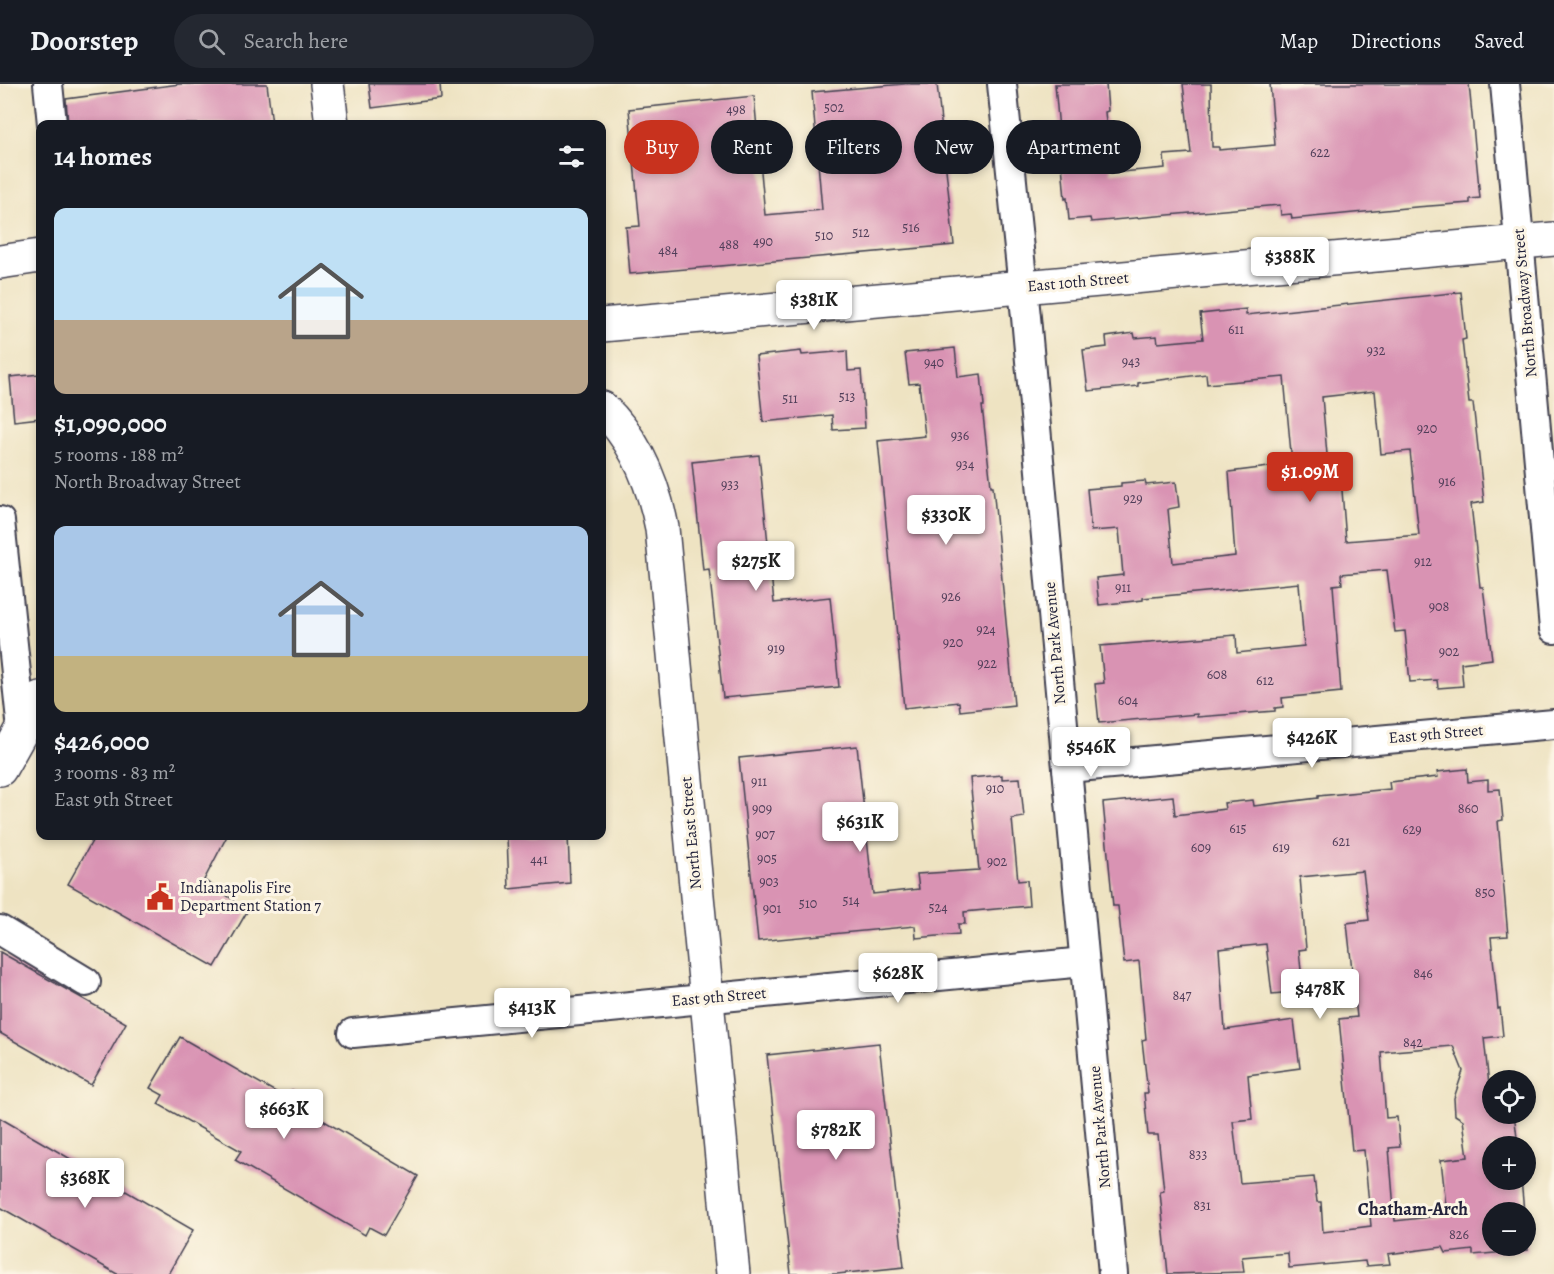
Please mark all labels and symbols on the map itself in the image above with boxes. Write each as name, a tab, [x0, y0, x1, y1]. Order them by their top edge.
house number: 502	[824, 98, 844, 117]
house number: 498	[726, 100, 746, 119]
house number: 622	[1310, 143, 1330, 162]
house number: 516	[902, 218, 920, 237]
house number: 512	[852, 223, 870, 242]
house number: 510	[815, 226, 833, 245]
street label: North Broadway Street	[1508, 228, 1542, 378]
house number: 490	[753, 232, 773, 251]
house number: 488	[719, 235, 739, 254]
pin: $388K	[1248, 237, 1332, 288]
house number: 484	[658, 241, 678, 260]
street label: East 10th Street	[1026, 267, 1130, 297]
pin: $381K	[772, 280, 856, 331]
house number: 611	[1228, 320, 1244, 339]
house number: 932	[1367, 341, 1386, 360]
house number: 943	[1122, 352, 1140, 371]
house number: 940	[924, 353, 944, 372]
house number: 513	[839, 387, 855, 406]
house number: 511	[782, 389, 798, 408]
house number: 920	[1417, 419, 1437, 438]
house number: 936	[951, 426, 969, 445]
pin: $1.09M	[1261, 452, 1359, 503]
house number: 934	[956, 455, 974, 474]
house number: 916	[1438, 472, 1456, 491]
house number: 933	[721, 475, 739, 494]
house number: 929	[1123, 489, 1143, 508]
pin: $330K	[904, 495, 988, 546]
pin: $275K	[714, 541, 798, 592]
house number: 912	[1414, 552, 1432, 571]
house number: 911	[1115, 578, 1131, 597]
street label: North Park Avenue	[1039, 581, 1071, 705]
house number: 926	[941, 587, 961, 606]
house number: 908	[1429, 597, 1450, 616]
house number: 924	[976, 620, 996, 639]
house number: 920	[943, 633, 963, 652]
house number: 919	[767, 639, 785, 658]
house number: 902	[1439, 642, 1460, 661]
house number: 922	[977, 654, 997, 673]
house number: 608	[1207, 665, 1228, 684]
house number: 612	[1256, 671, 1274, 690]
house number: 604	[1118, 691, 1138, 710]
pin: $426K	[1270, 718, 1354, 769]
street label: East 9th Street	[1388, 719, 1484, 749]
pin: $546K	[1049, 727, 1133, 778]
house number: 911	[751, 772, 767, 791]
street label: North East Street	[675, 776, 707, 890]
house number: 910	[986, 779, 1004, 798]
house number: 909	[752, 799, 772, 818]
house number: 860	[1458, 799, 1478, 818]
pin: $631K	[818, 802, 902, 853]
house number: 615	[1229, 819, 1247, 838]
house number: 629	[1402, 820, 1422, 839]
house number: 907	[755, 825, 775, 844]
house number: 621	[1332, 832, 1350, 851]
house number: 609	[1191, 838, 1211, 857]
house number: 619	[1272, 838, 1290, 857]
house number: 905	[757, 849, 777, 868]
house number: 441	[530, 850, 548, 869]
house number: 902	[987, 852, 1008, 871]
house number: 903	[759, 872, 779, 891]
place label: Indianapolis Fire Department Station 7	[180, 877, 321, 917]
public building icon: Indianapolis Fire Department Station 7	[145, 882, 175, 912]
house number: 850	[1475, 883, 1495, 902]
house number: 514	[842, 891, 860, 910]
house number: 510	[799, 894, 817, 913]
house number: 524	[928, 898, 948, 917]
house number: 901	[763, 899, 782, 918]
pin: $628K	[856, 953, 940, 1004]
house number: 846	[1413, 964, 1433, 983]
pin: $478K	[1278, 969, 1362, 1020]
street label: East 9th Street	[671, 982, 767, 1012]
house number: 847	[1172, 986, 1192, 1005]
pin: $413K	[490, 988, 574, 1039]
house number: 842	[1403, 1033, 1423, 1052]
street label: North Park Avenue	[1084, 1065, 1116, 1189]
pin: $663K	[242, 1089, 326, 1140]
pin: $782K	[794, 1110, 878, 1161]
house number: 833	[1189, 1145, 1207, 1164]
pin: $368K	[43, 1158, 127, 1209]
house number: 831	[1193, 1196, 1211, 1215]
district label: Chatham-Arch	[1358, 1197, 1468, 1221]
house number: 826	[1449, 1225, 1469, 1244]

